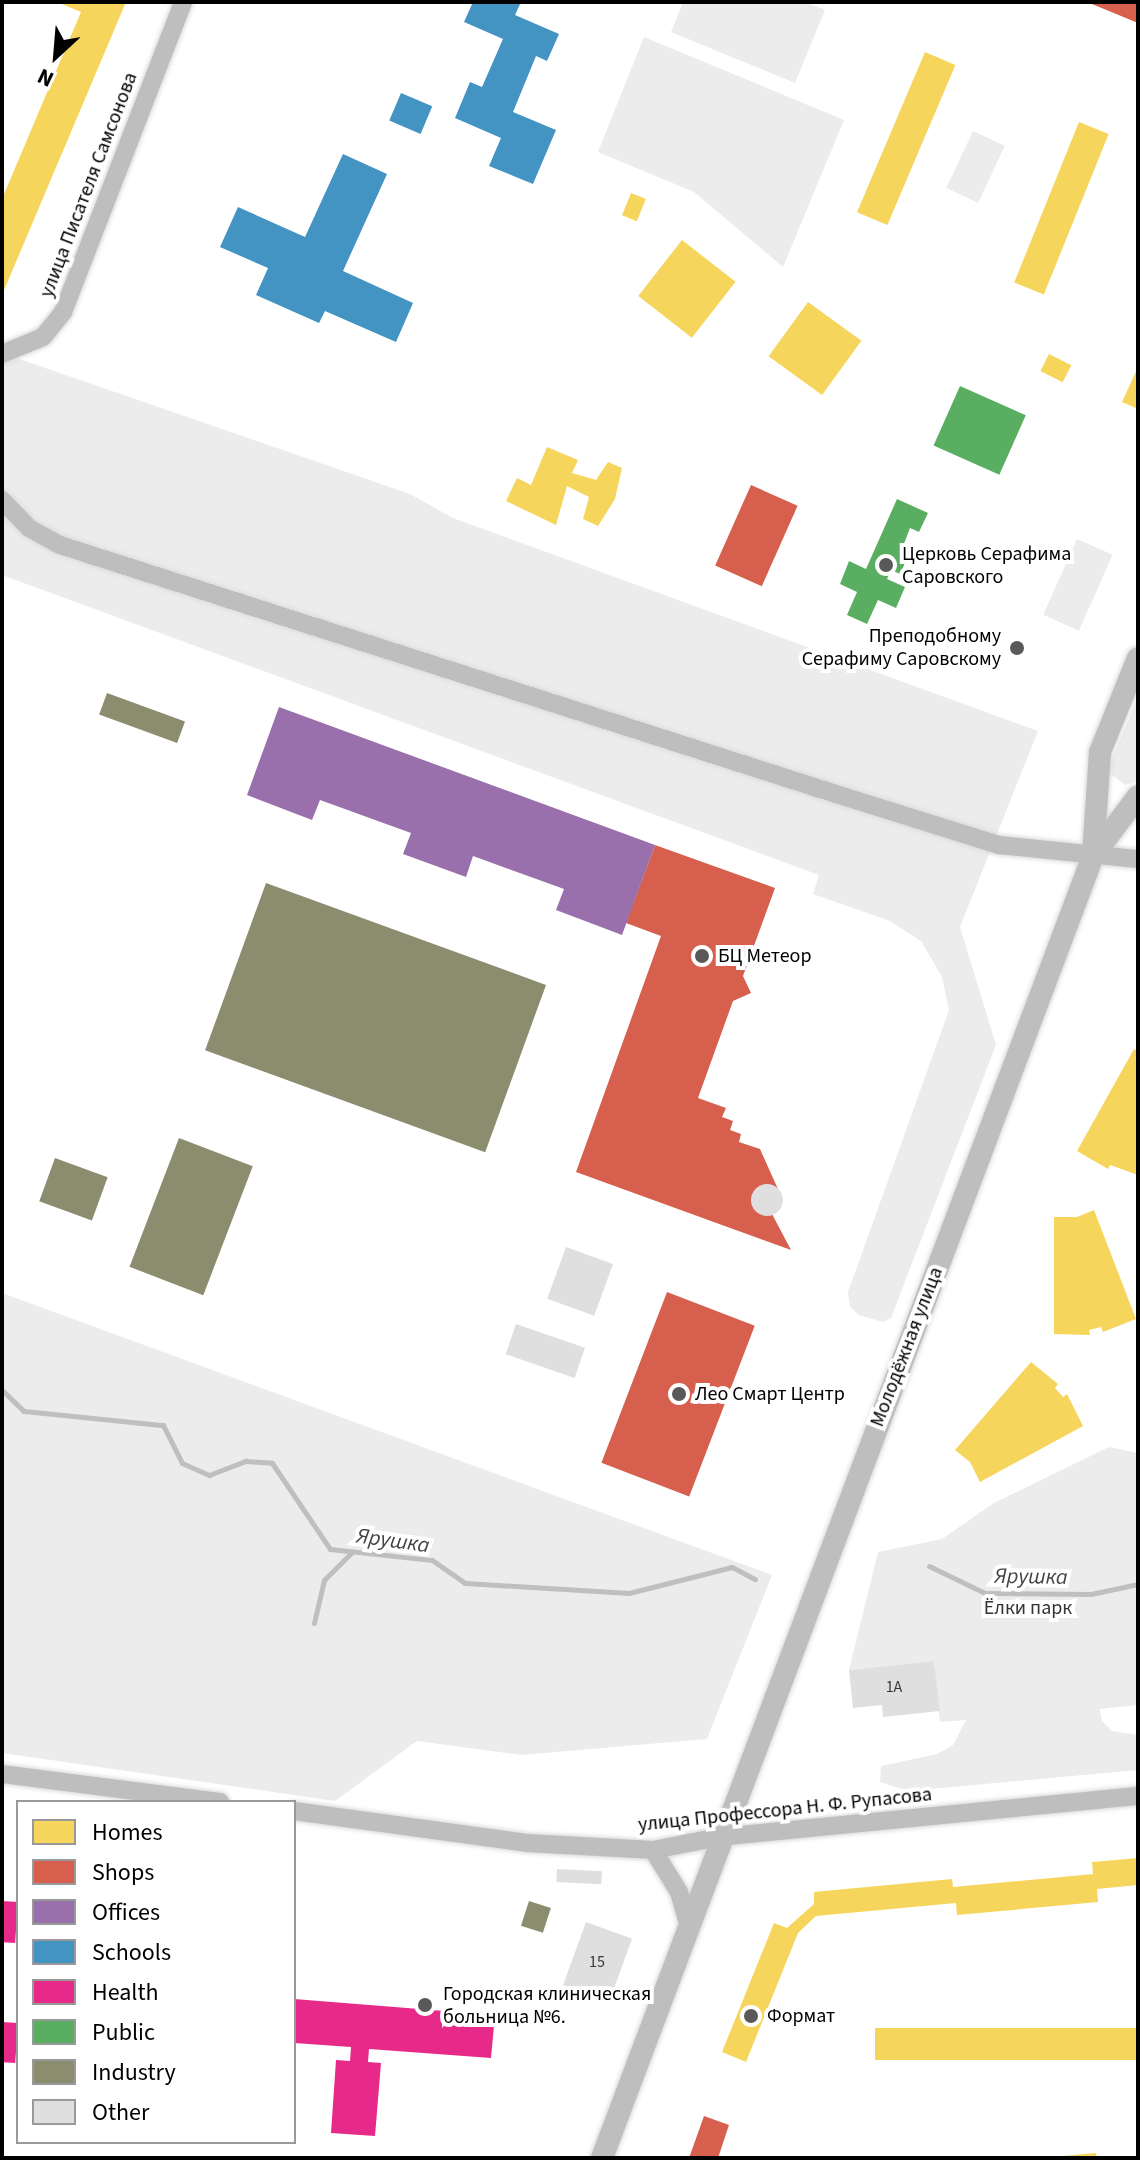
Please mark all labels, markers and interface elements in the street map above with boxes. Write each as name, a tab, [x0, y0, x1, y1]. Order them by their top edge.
north arrow	[16, 16, 96, 96]
text: N	[32, 60, 59, 95]
street label: улица Писателя Самсонова	[35, 69, 143, 301]
place label: Церковь Серафима Саровского	[902, 542, 1071, 589]
marker: Церковь Серафима Саровского	[877, 556, 895, 574]
place label: Преподобному Серафиму Саровскому	[802, 624, 1001, 671]
marker: Преподобному Серафиму Саровскому	[1008, 639, 1026, 657]
place label: БЦ Метеор	[718, 944, 811, 968]
marker: БЦ Метеор	[693, 947, 711, 965]
street label: Молодёжная улица	[865, 1264, 949, 1430]
place label: Лео Смарт Центр	[695, 1382, 845, 1406]
marker: Лео Смарт Центр	[670, 1385, 688, 1403]
water label: Ярушка	[355, 1523, 431, 1559]
water label: Ярушка	[994, 1563, 1068, 1591]
park label: Ёлки парк	[984, 1596, 1072, 1620]
house number: 1А	[886, 1677, 902, 1697]
street label: улица Профессора Н. Ф. Рупасова	[637, 1783, 933, 1837]
legend	[16, 1800, 296, 2144]
text: Homes	[92, 1815, 163, 1850]
text: Shops	[92, 1855, 154, 1890]
text: Offices	[92, 1895, 160, 1930]
text: Schools	[92, 1935, 171, 1970]
house number: 15	[589, 1952, 605, 1972]
text: Health	[92, 1975, 159, 2010]
place label: Городская клиническая больница №6.	[443, 1982, 651, 2029]
marker: Городская клиническая больница №6.	[414, 1994, 436, 2016]
place label: Формат	[767, 2004, 835, 2028]
marker: Формат	[742, 2007, 760, 2025]
text: Public	[92, 2015, 155, 2050]
text: Industry	[92, 2055, 176, 2090]
text: Other	[92, 2095, 149, 2130]

